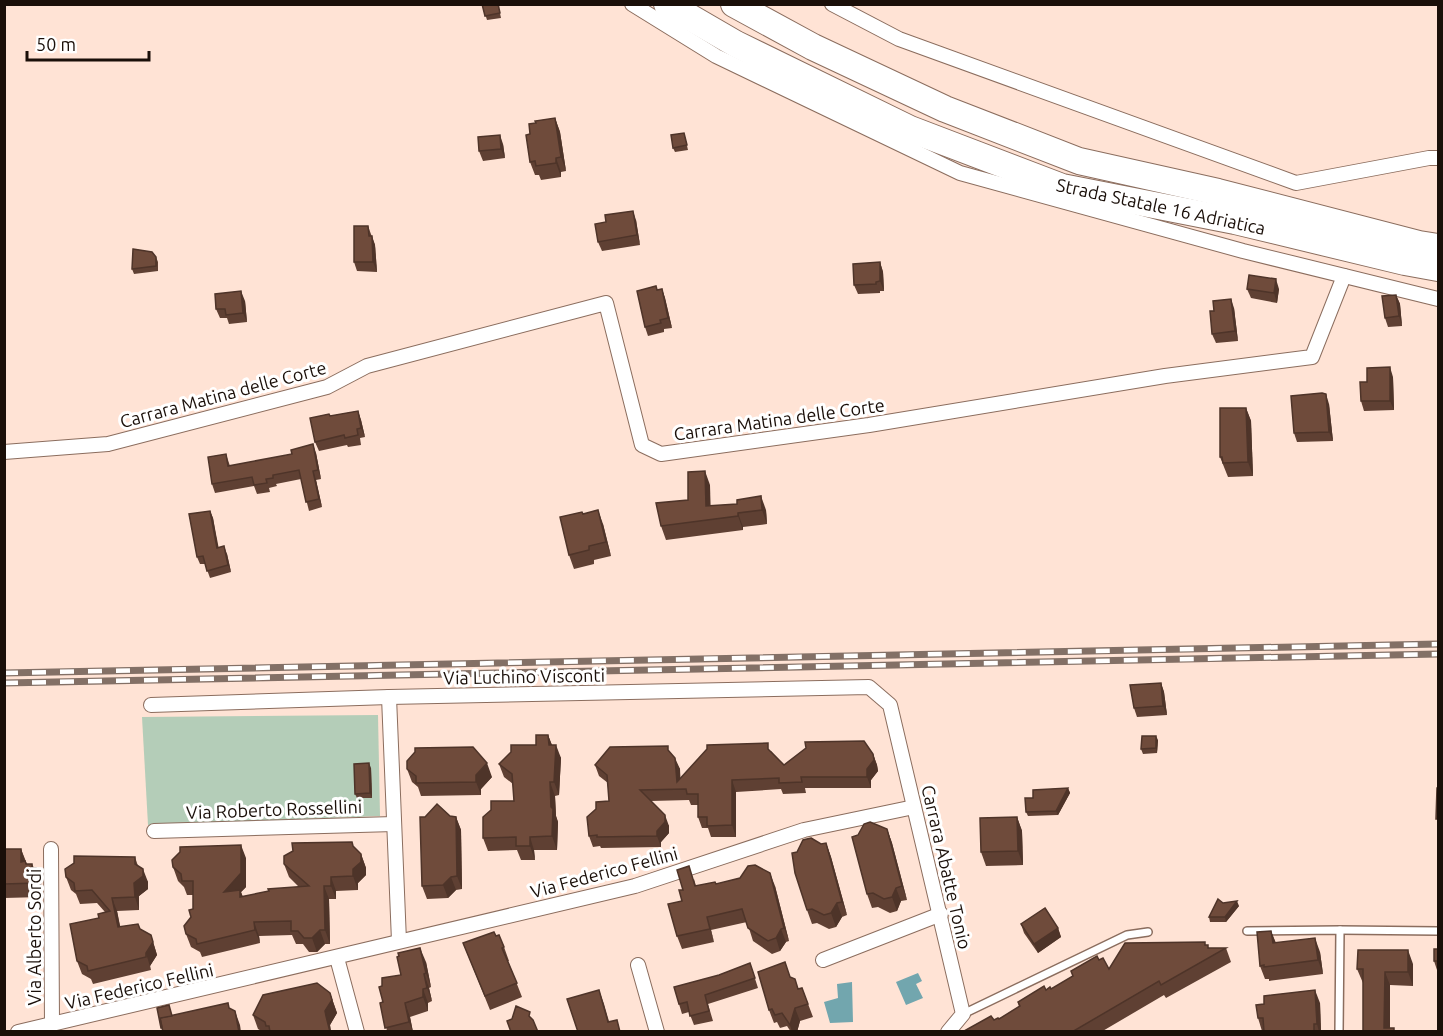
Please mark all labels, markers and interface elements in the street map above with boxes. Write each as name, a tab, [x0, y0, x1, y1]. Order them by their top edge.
scale bar	[27, 24, 148, 62]
text: 50 m	[36, 34, 76, 54]
street label: Strada Statale 16 Adriatica	[1055, 174, 1267, 238]
street label: Carrara Matina delle Corte	[118, 357, 328, 431]
street label: Carrara Matina delle Corte	[672, 394, 886, 444]
street label: Via Luchino Visconti	[443, 665, 605, 687]
street label: Carrara Abatte Tonio	[918, 783, 976, 951]
street label: Via Roberto Rossellini	[186, 796, 362, 822]
street label: Via Federico Fellini	[528, 843, 680, 901]
street label: Via Alberto Sordi	[24, 869, 44, 1005]
street label: Via Federico Fellini	[63, 959, 215, 1013]

